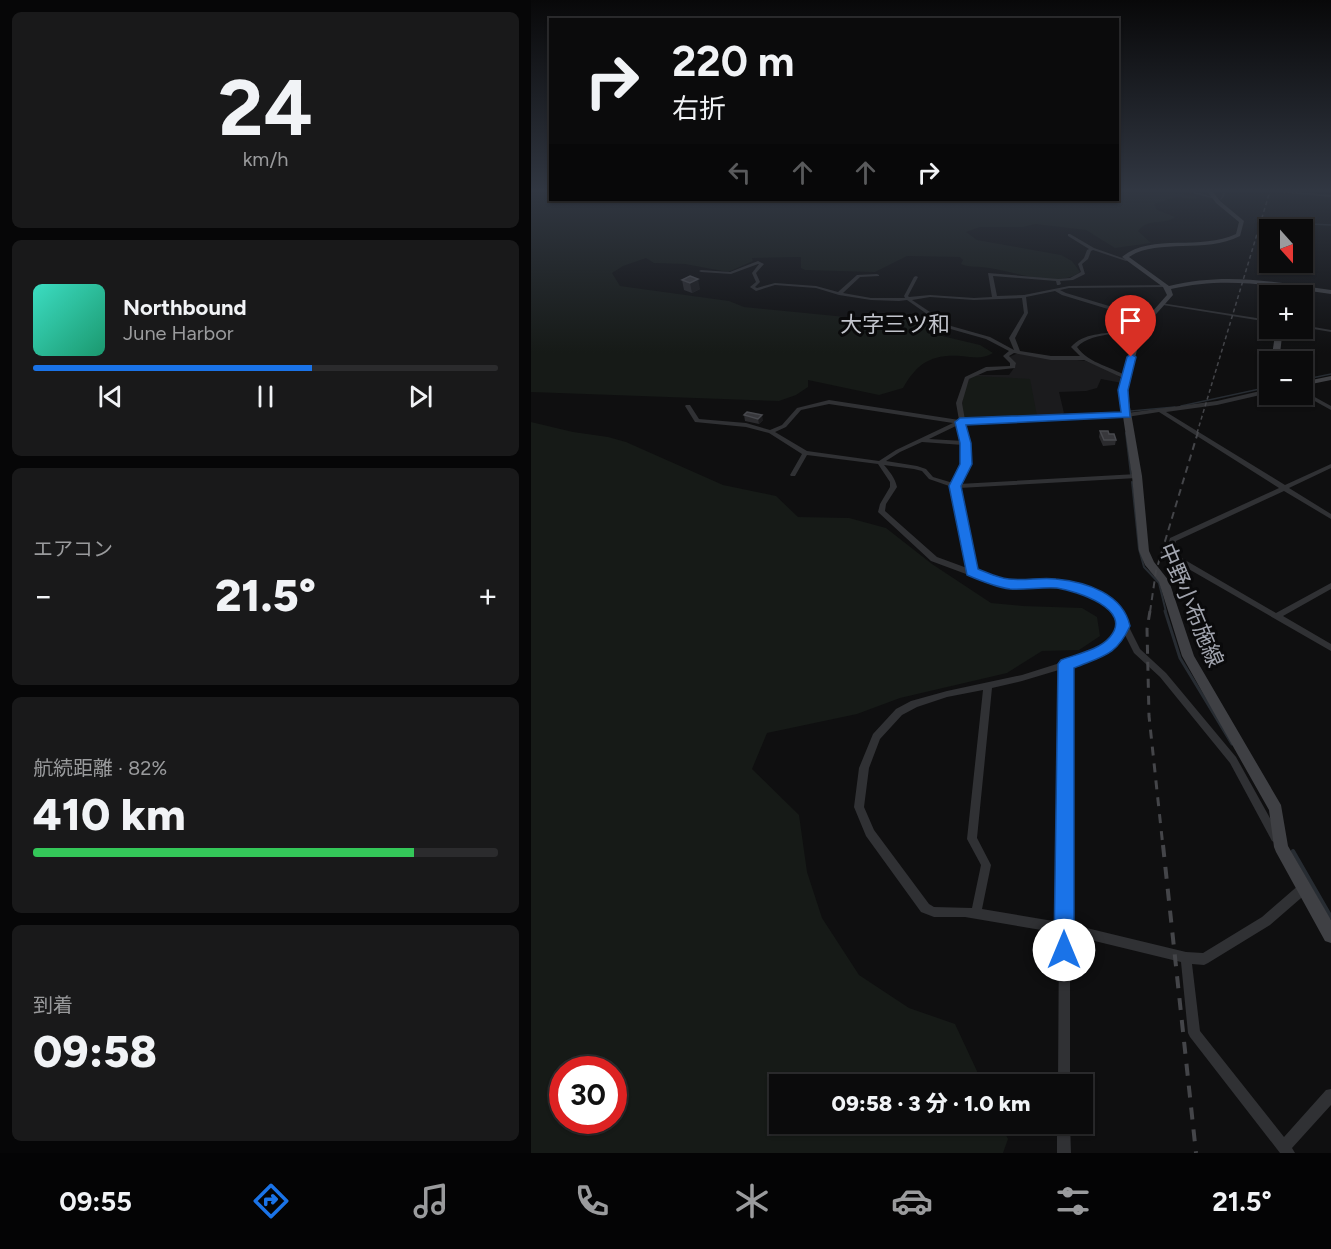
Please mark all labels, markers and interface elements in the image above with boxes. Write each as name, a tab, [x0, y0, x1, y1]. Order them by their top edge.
text: 220 m	[672, 36, 794, 87]
icon: right	[573, 42, 651, 120]
text: 24	[218, 61, 313, 155]
text: 右折	[672, 92, 726, 125]
text: km/h	[243, 147, 288, 171]
icon: left	[723, 156, 756, 189]
icon: ahead	[786, 156, 819, 189]
icon: ahead	[849, 156, 882, 189]
icon: right	[912, 156, 945, 189]
north arrow	[1259, 219, 1313, 273]
map controls	[1259, 219, 1313, 405]
button: +	[1259, 285, 1313, 339]
text: Northbound	[123, 294, 247, 321]
pin	[1105, 295, 1156, 357]
icon: arrive	[1114, 304, 1147, 337]
district label: 大字三ツ和	[840, 311, 950, 338]
text: June Harbor	[123, 321, 234, 345]
button: −	[1259, 351, 1313, 405]
icon: previous	[94, 380, 127, 413]
icon: pause	[249, 380, 282, 413]
icon: next	[404, 380, 437, 413]
text: エアコン	[33, 537, 113, 561]
street label: 中野小布施線	[1153, 539, 1229, 671]
text: 21.5°	[215, 568, 316, 622]
text: −	[33, 576, 54, 615]
text: +	[477, 576, 498, 615]
text: 航続距離 · 82%	[33, 756, 167, 780]
text: 410 km	[33, 787, 186, 841]
position arrow	[1032, 918, 1096, 982]
text: 到着	[33, 993, 73, 1017]
text: 09:58	[33, 1024, 157, 1078]
speed limit sign: 30	[549, 1056, 627, 1134]
text: 09:58 · 3 分 · 1.0 km	[832, 1090, 1030, 1117]
icon: directions	[250, 1180, 292, 1222]
icon: music	[410, 1180, 452, 1222]
icon: phone	[571, 1180, 613, 1222]
icon: climate	[731, 1180, 773, 1222]
icon: car	[891, 1180, 933, 1222]
icon: filters	[1052, 1180, 1094, 1222]
text: 09:55	[59, 1185, 132, 1218]
text: 21.5°	[1212, 1185, 1272, 1218]

